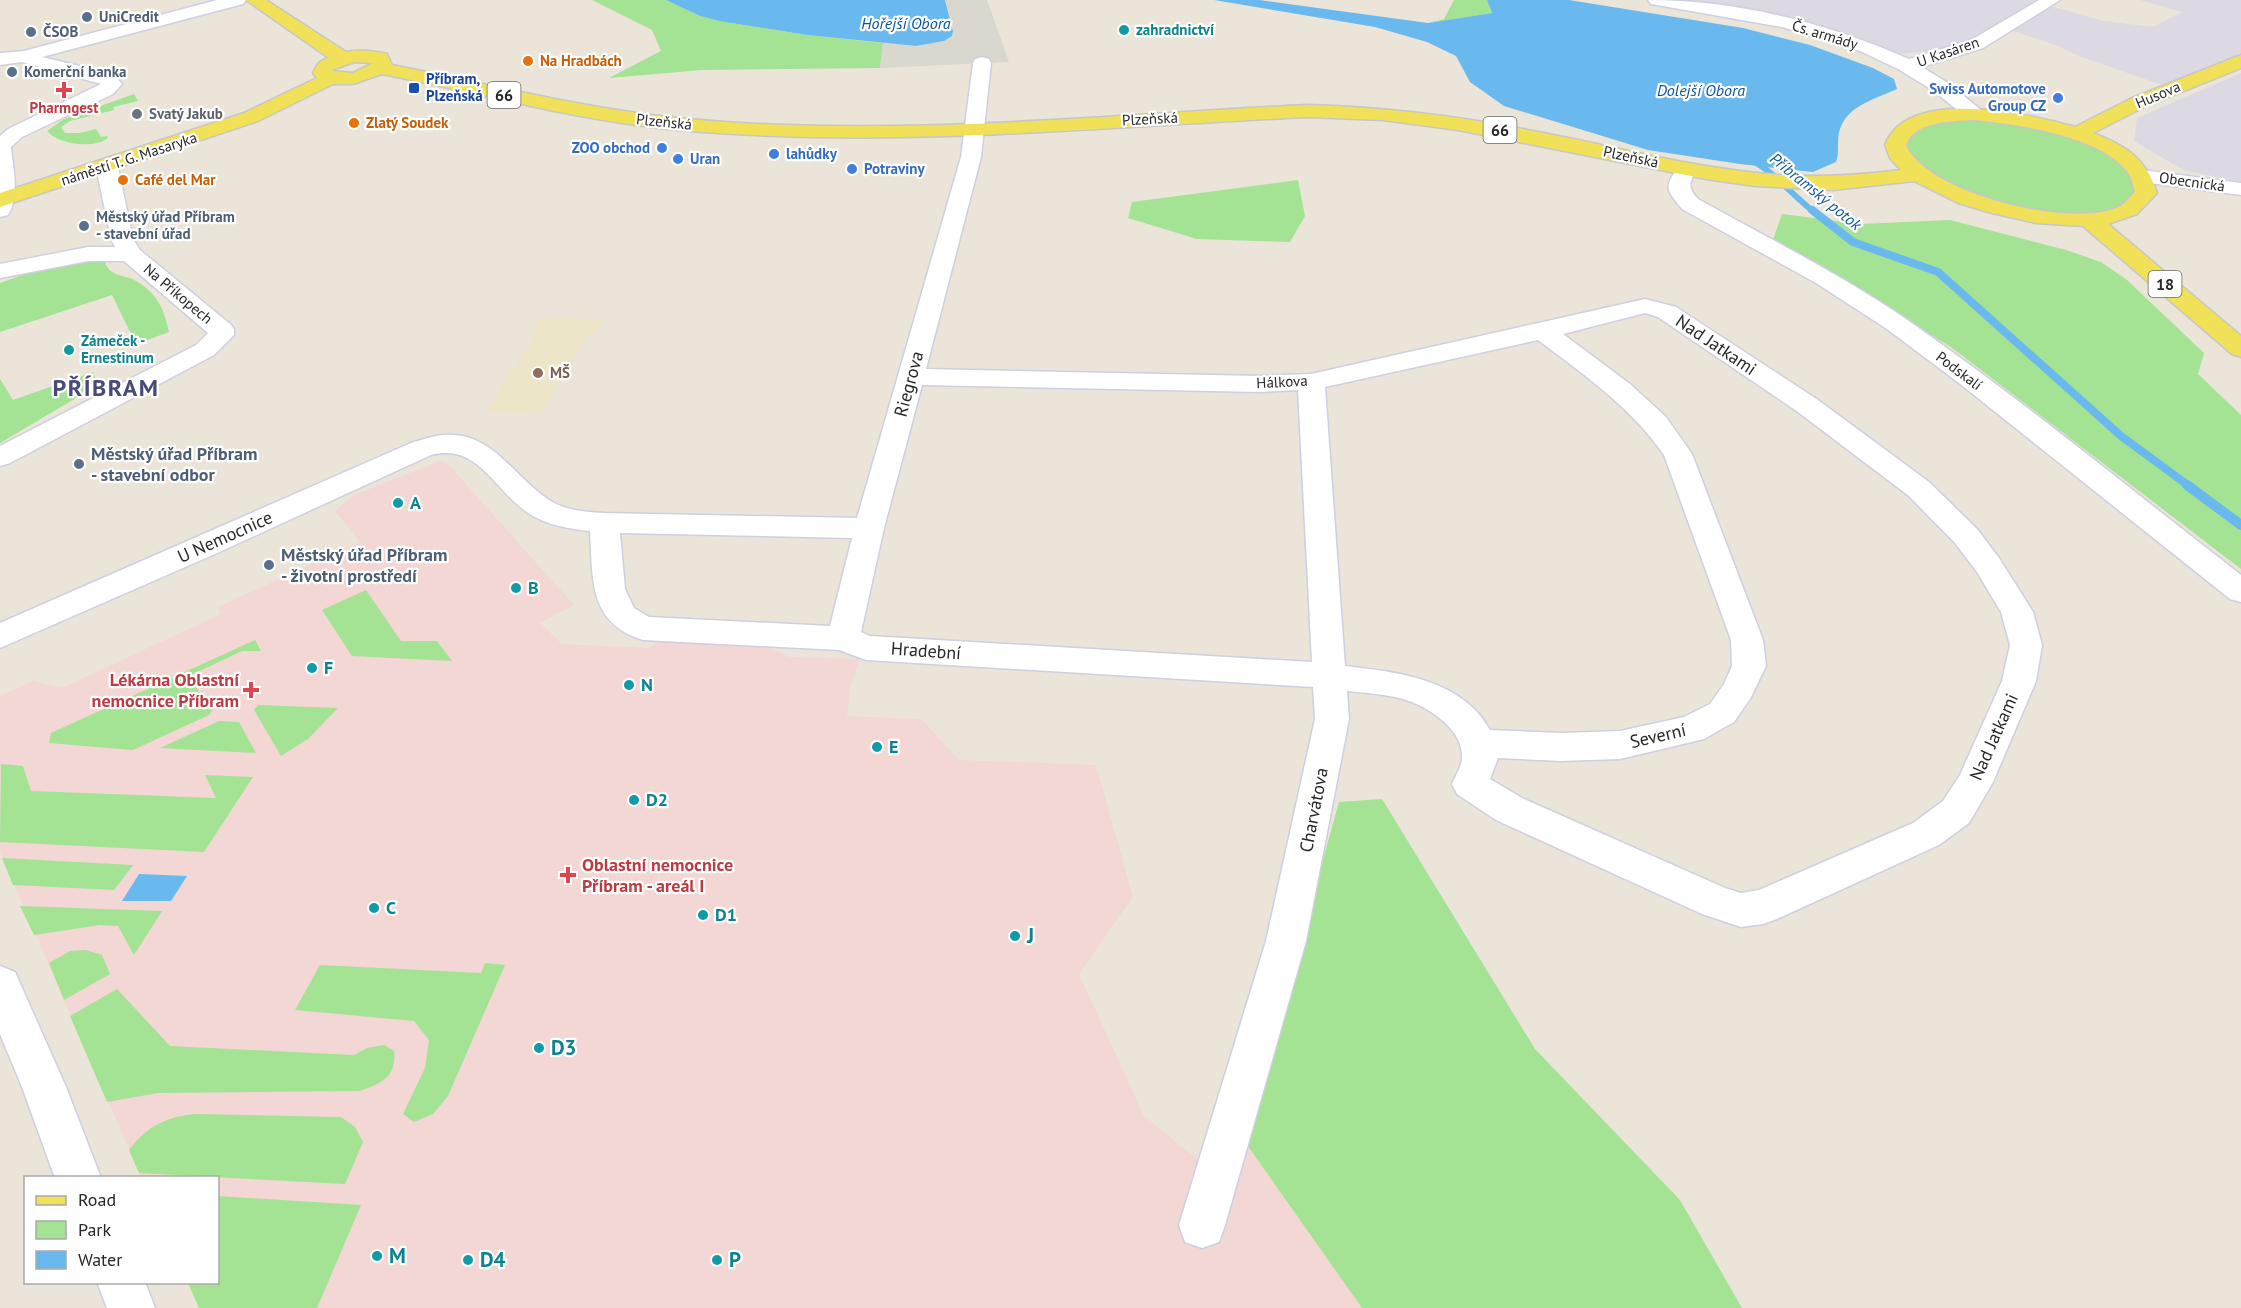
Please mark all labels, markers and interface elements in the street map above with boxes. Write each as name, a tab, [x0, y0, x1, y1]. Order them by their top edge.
place label: UniCredit	[99, 7, 160, 26]
marker: UniCredit	[80, 10, 94, 24]
water label: Hořejší Obora	[861, 13, 951, 33]
street label: Čs. armády	[1790, 16, 1860, 54]
place label: zahradnictví	[1136, 20, 1214, 39]
place label: ČSOB	[43, 22, 78, 41]
marker: zahradnictví	[1117, 23, 1131, 37]
marker: ČSOB	[24, 25, 38, 39]
street label: U Kasáren	[1914, 32, 1981, 71]
place label: Na Hradbách	[540, 51, 622, 70]
marker: Na Hradbách	[521, 54, 535, 68]
place label: Komerční banka	[24, 62, 127, 81]
marker: Komerční banka	[5, 65, 19, 79]
place label: Příbram, Plzeňská	[426, 69, 483, 105]
street label: Husova	[2132, 77, 2183, 112]
place label: Swiss Automotove Group CZ	[1929, 79, 2046, 115]
water label: Dolejší Obora	[1657, 80, 1745, 100]
marker: Příbram, Plzeňská	[407, 81, 421, 95]
road number: 66	[488, 82, 520, 108]
marker: Pharmgest	[57, 83, 71, 97]
marker: Swiss Automotove Group CZ	[2051, 91, 2065, 105]
place label: Pharmgest	[30, 98, 99, 117]
place label: Svatý Jakub	[149, 104, 223, 123]
marker: Svatý Jakub	[130, 107, 144, 121]
street label: Plzeňská	[1122, 108, 1178, 129]
street label: Plzeňská	[635, 109, 693, 134]
place label: Zlatý Soudek	[366, 113, 449, 132]
marker: Zlatý Soudek	[347, 116, 361, 130]
road number: 66	[1484, 117, 1516, 143]
street label: náměstí T. G. Masaryka	[58, 128, 199, 190]
place label: ZOO obchod	[572, 138, 650, 157]
marker: ZOO obchod	[655, 141, 669, 155]
street label: Plzeňská	[1602, 141, 1660, 172]
place label: lahůdky	[786, 144, 838, 163]
marker: lahůdky	[767, 147, 781, 161]
water label: Příbramský potok	[1766, 148, 1866, 235]
place label: Uran	[690, 149, 720, 168]
marker: Uran	[671, 152, 685, 166]
place label: Potraviny	[864, 159, 925, 178]
marker: Potraviny	[845, 162, 859, 176]
street label: Obecnická	[2158, 167, 2226, 196]
place label: Café del Mar	[135, 170, 216, 189]
marker: Café del Mar	[116, 173, 130, 187]
place label: Městský úřad Příbram - stavební úřad	[96, 207, 235, 243]
marker: Městský úřad Příbram - stavební úřad	[77, 219, 91, 233]
street label: Na Příkopech	[140, 259, 217, 328]
road number: 18	[2148, 271, 2182, 297]
street label: Nad Jatkami	[1671, 309, 1761, 380]
place label: Zámeček - Ernestinum	[81, 331, 154, 367]
marker: Zámeček - Ernestinum	[62, 343, 76, 357]
street label: Podskalí	[1932, 347, 1986, 394]
street label: Riegrova	[889, 348, 928, 419]
place label: MŠ	[550, 363, 570, 382]
marker: MŠ	[531, 366, 545, 380]
street label: Hálkova	[1256, 371, 1308, 392]
district label: PŘÍBRAM	[53, 372, 159, 403]
place label: Městský úřad Příbram - stavební odbor	[91, 442, 257, 486]
marker: Městský úřad Příbram - stavební odbor	[72, 457, 86, 471]
place label: A	[410, 491, 421, 514]
marker: A	[391, 496, 405, 510]
street label: U Nemocnice	[174, 505, 276, 568]
place label: Městský úřad Příbram - životní prostředí	[281, 543, 447, 587]
marker: Městský úřad Příbram - životní prostředí	[262, 558, 276, 572]
place label: B	[528, 576, 539, 599]
marker: B	[509, 581, 523, 595]
street label: Hradební	[890, 637, 962, 664]
place label: F	[324, 656, 333, 679]
marker: F	[305, 661, 319, 675]
place label: Lékárna Oblastní nemocnice Příbram	[92, 668, 239, 712]
place label: N	[641, 673, 653, 696]
marker: N	[622, 678, 636, 692]
marker: Lékárna Oblastní nemocnice Příbram	[244, 683, 258, 697]
street label: Nad Jatkami	[1964, 690, 2023, 784]
street label: Severní	[1628, 718, 1688, 753]
place label: E	[889, 735, 898, 758]
marker: E	[870, 740, 884, 754]
street label: Charvátova	[1294, 766, 1333, 854]
place label: D2	[646, 788, 668, 811]
marker: D2	[627, 793, 641, 807]
place label: Oblastní nemocnice Příbram - areál I	[582, 853, 733, 897]
marker: Oblastní nemocnice Příbram - areál I	[559, 866, 577, 884]
place label: C	[386, 896, 396, 919]
marker: C	[367, 901, 381, 915]
place label: D1	[715, 903, 737, 926]
marker: D1	[696, 908, 710, 922]
place label: J	[1026, 922, 1034, 949]
marker: J	[1008, 929, 1022, 943]
place label: D3	[551, 1034, 577, 1061]
marker: D3	[532, 1041, 546, 1055]
legend	[24, 1176, 219, 1284]
text: Road	[78, 1188, 116, 1211]
text: Park	[78, 1218, 111, 1241]
place label: M	[389, 1242, 406, 1269]
place label: D4	[480, 1246, 506, 1273]
place label: P	[729, 1246, 741, 1273]
text: Water	[78, 1248, 122, 1271]
marker: M	[370, 1249, 384, 1263]
marker: D4	[461, 1253, 475, 1267]
marker: P	[710, 1253, 724, 1267]

